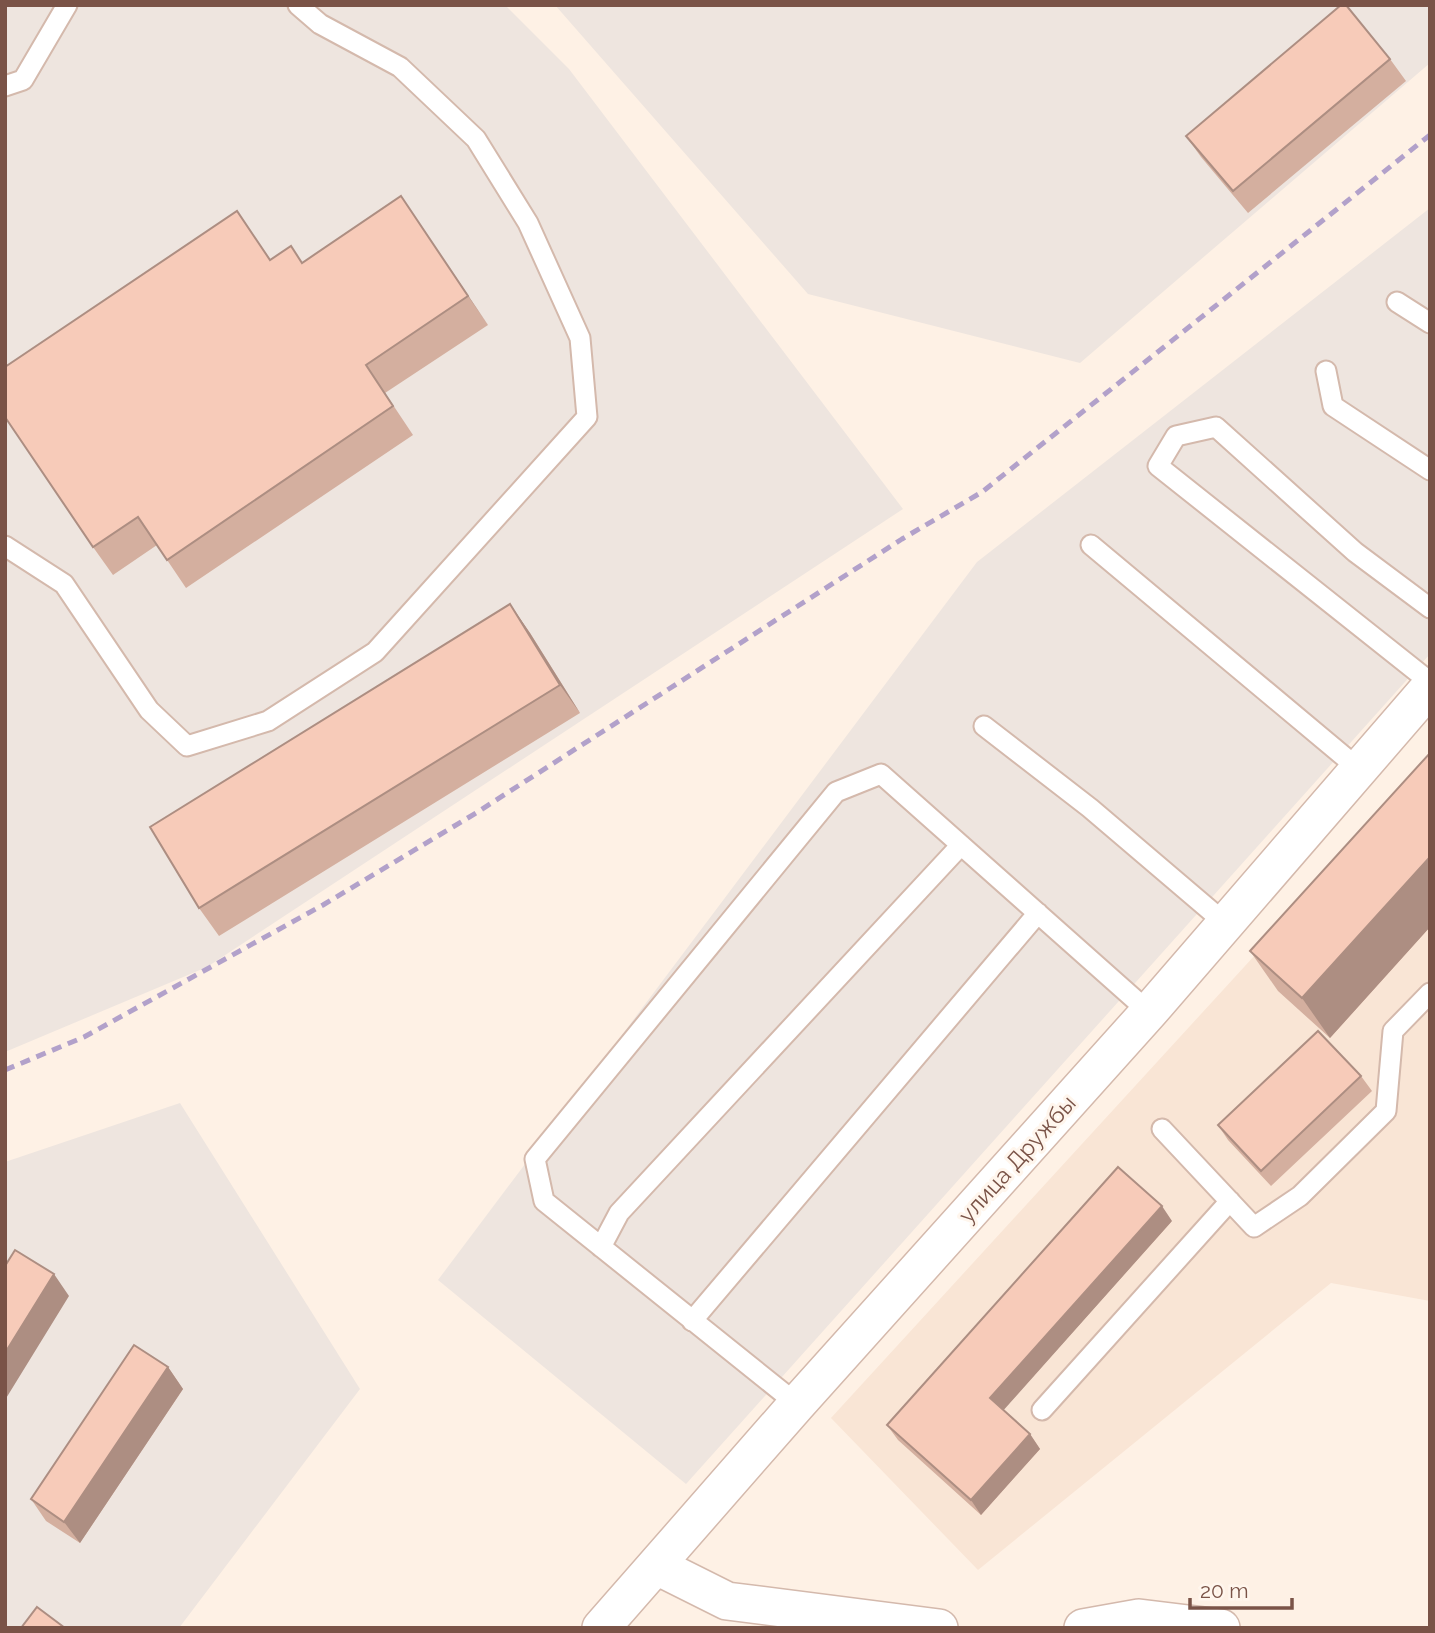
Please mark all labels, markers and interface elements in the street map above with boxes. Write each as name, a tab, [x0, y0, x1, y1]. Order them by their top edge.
street label: улица Дружбы	[952, 1089, 1081, 1228]
scale bar	[1190, 1566, 1292, 1610]
text: 20 m	[1200, 1578, 1248, 1603]

